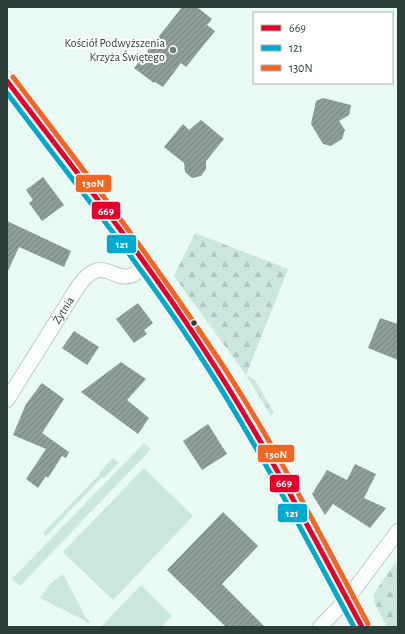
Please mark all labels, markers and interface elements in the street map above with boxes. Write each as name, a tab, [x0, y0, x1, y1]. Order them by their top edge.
legend	[253, 12, 393, 84]
text: 669	[289, 22, 306, 34]
place label: Kościół Podwyższenia Krzyża Świętego	[64, 37, 165, 64]
text: 121	[289, 42, 303, 54]
marker: Kościół Podwyższenia Krzyża Świętego	[168, 45, 178, 55]
text: 130N	[289, 62, 313, 74]
line badge: 130N	[75, 174, 112, 193]
text: 130N	[82, 178, 104, 189]
line badge: 669	[91, 201, 121, 220]
text: 669	[98, 206, 114, 217]
line badge: 121	[106, 234, 137, 254]
text: 121	[115, 239, 129, 250]
street label: Żytnia	[49, 294, 76, 326]
unlabelled marker	[189, 318, 199, 328]
line badge: 130N	[257, 444, 295, 463]
text: 130N	[265, 449, 287, 460]
line badge: 669	[269, 474, 300, 493]
text: 669	[276, 478, 292, 489]
line badge: 121	[277, 503, 308, 523]
text: 121	[285, 508, 299, 519]

